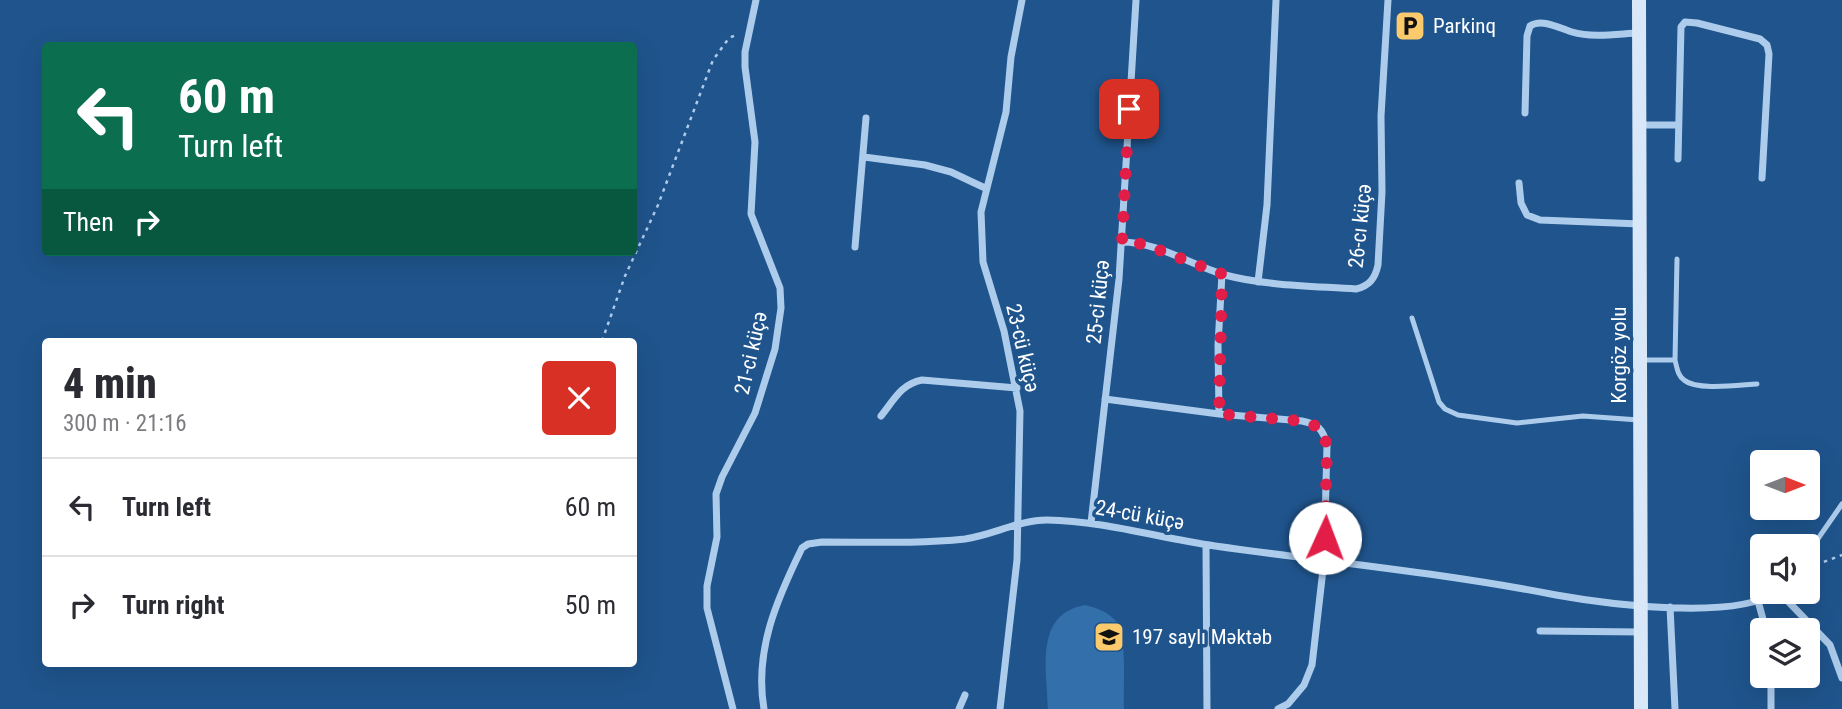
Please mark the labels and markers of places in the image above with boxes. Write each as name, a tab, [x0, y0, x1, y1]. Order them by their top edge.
parking icon: Parkinq	[1393, 9, 1427, 43]
place label: Parkinq	[1433, 14, 1496, 38]
pin	[1099, 79, 1159, 139]
school or university icon: 197 saylı Məktəb	[1092, 620, 1126, 654]
place label: 197 saylı Məktəb	[1132, 625, 1272, 649]

